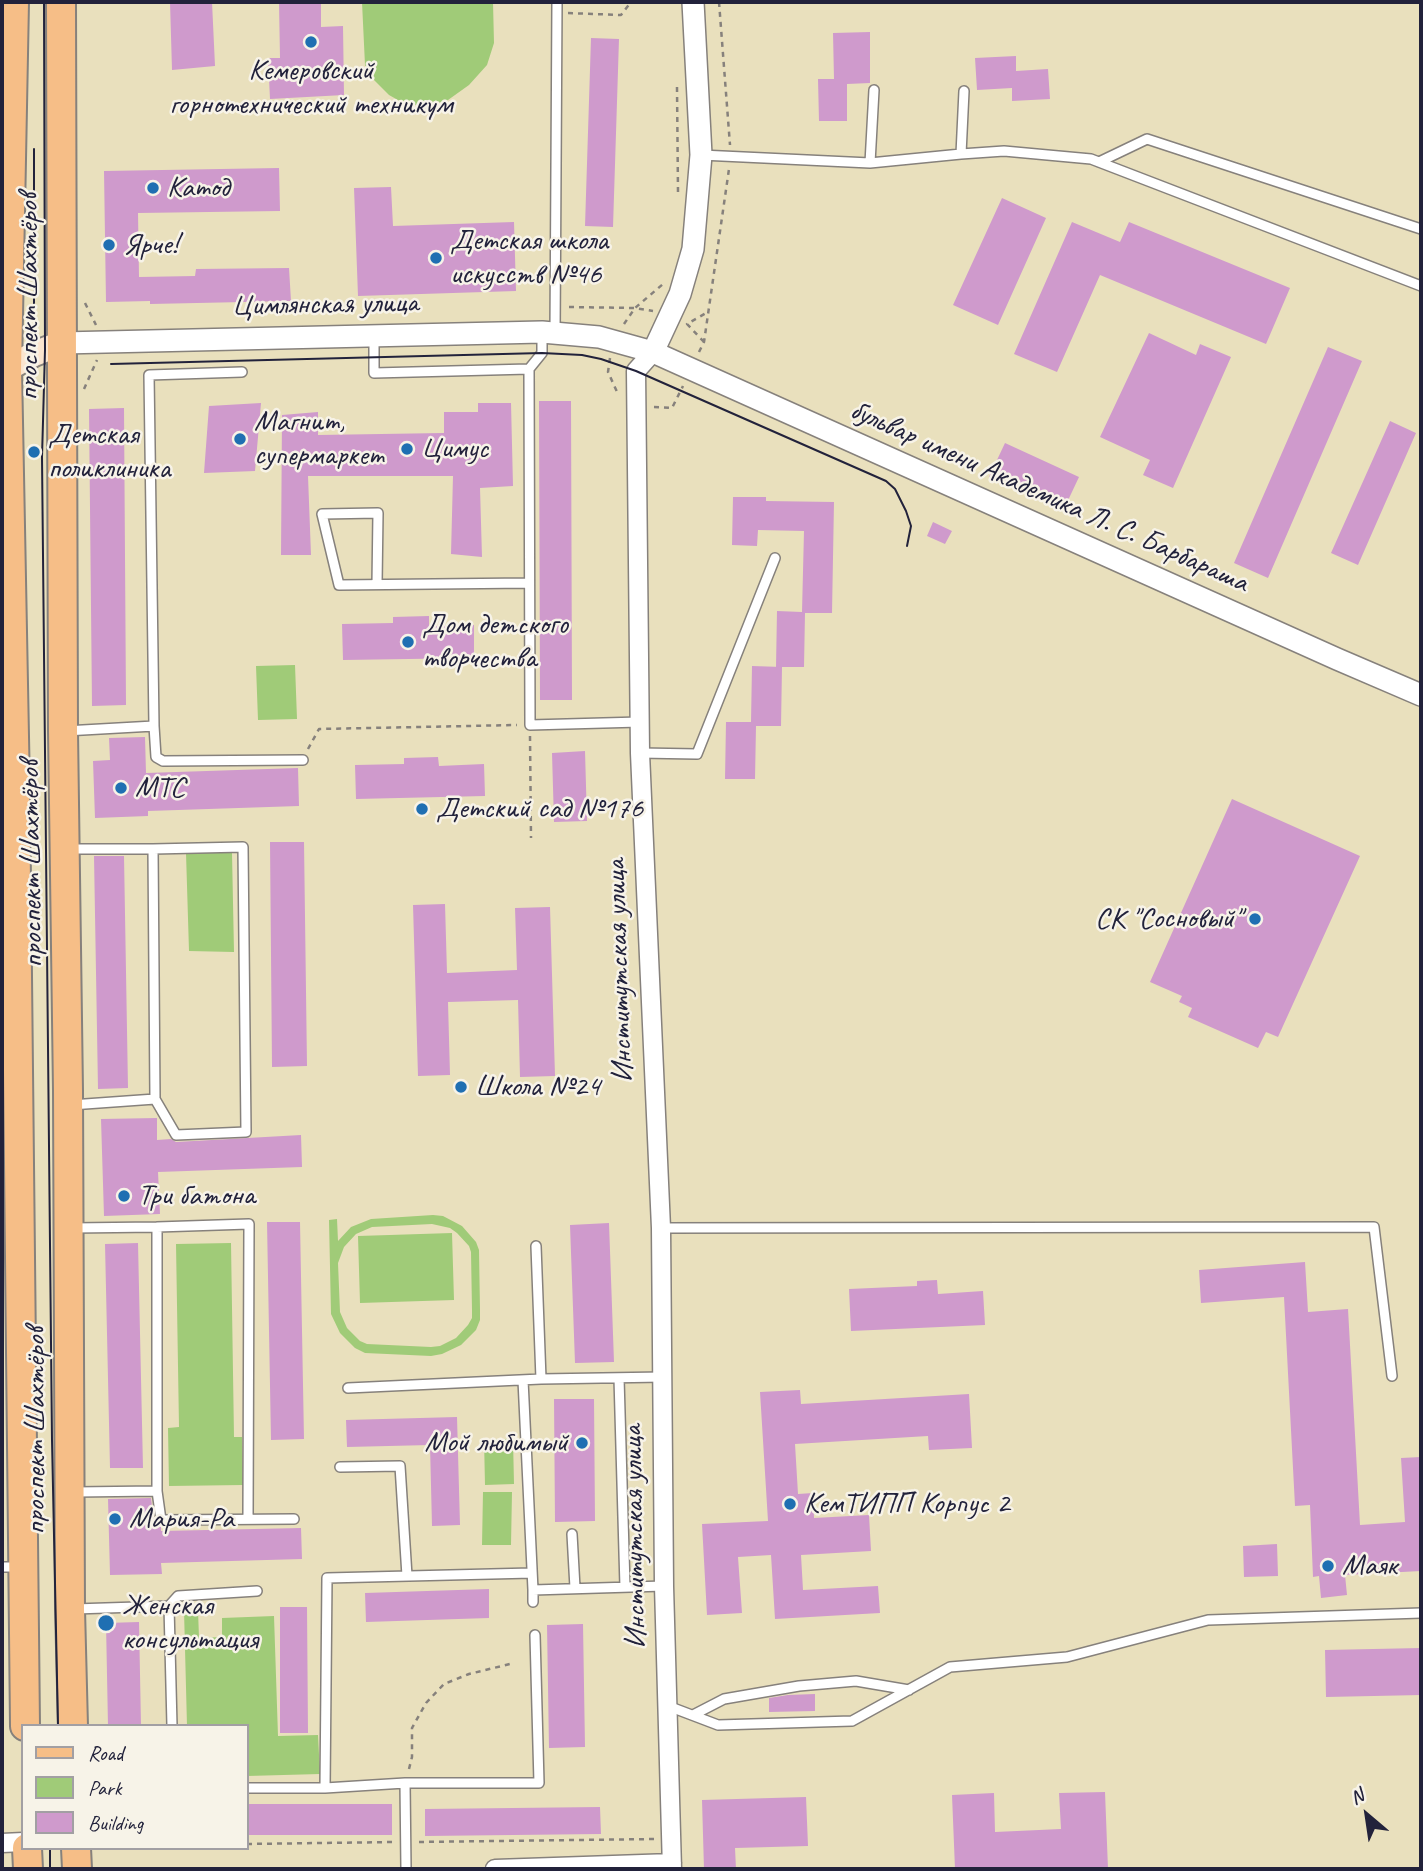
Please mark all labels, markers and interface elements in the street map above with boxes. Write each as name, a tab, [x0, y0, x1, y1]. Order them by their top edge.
marker: Кемеровский горнотехнический техникум	[303, 34, 319, 50]
place label: Кемеровский горнотехнический техникум	[170, 53, 452, 124]
place label: Катод	[167, 170, 229, 206]
marker: Катод	[145, 180, 161, 196]
street label: проспект Шахтёров	[11, 193, 47, 401]
place label: Детская школа искусств №46	[450, 223, 608, 294]
place label: Ярче!	[123, 227, 178, 263]
marker: Ярче!	[101, 237, 117, 253]
marker: Детская школа искусств №46	[428, 250, 444, 266]
street label: Цимлянская улица	[231, 285, 419, 325]
street label: бульвар имени Академика Л. С. Барбараша	[844, 393, 1254, 601]
place label: Магнит, супермаркет	[254, 404, 383, 474]
place label: Детская поликлиника	[48, 417, 170, 488]
marker: Магнит, супермаркет	[232, 431, 248, 447]
place label: Цимус	[421, 431, 488, 467]
marker: Цимус	[399, 441, 415, 457]
marker: Детская поликлиника	[26, 444, 42, 460]
place label: Дом детского творчества	[422, 607, 568, 678]
marker: Дом детского творчества	[400, 634, 416, 650]
street label: проспект Шахтёров	[12, 760, 52, 968]
place label: МТС	[135, 770, 185, 806]
marker: МТС	[113, 780, 129, 796]
place label: Детский сад №176	[436, 791, 643, 827]
marker: Детский сад №176	[414, 801, 430, 817]
street label: Институтская улица	[598, 858, 642, 1084]
place label: СК "Сосновый"	[1095, 901, 1241, 937]
marker: СК "Сосновый"	[1247, 911, 1263, 927]
place label: Школа №24	[475, 1069, 600, 1105]
marker: Школа №24	[453, 1079, 469, 1095]
place label: Три батона	[138, 1178, 255, 1214]
marker: Три батона	[116, 1188, 132, 1204]
street label: проспект Шахтёров	[18, 1327, 54, 1535]
place label: Мой любимый	[425, 1425, 568, 1461]
street label: Институтская улица	[615, 1425, 655, 1649]
marker: Мой любимый	[574, 1435, 590, 1451]
place label: КемТИПП Корпус 2	[804, 1486, 1009, 1522]
marker: КемТИПП Корпус 2	[782, 1496, 798, 1512]
place label: Мария-Ра	[129, 1501, 234, 1537]
marker: Мария-Ра	[107, 1511, 123, 1527]
place label: Маяк	[1342, 1548, 1397, 1584]
marker: Маяк	[1320, 1558, 1336, 1574]
place label: Женская консультация	[122, 1588, 258, 1658]
marker: Женская консультация	[96, 1613, 116, 1633]
legend	[21, 1724, 248, 1850]
text: Road	[88, 1740, 123, 1766]
text: Park	[88, 1775, 121, 1801]
north arrow	[1332, 1780, 1402, 1850]
text: N	[1346, 1783, 1368, 1810]
text: Building	[88, 1810, 143, 1836]

